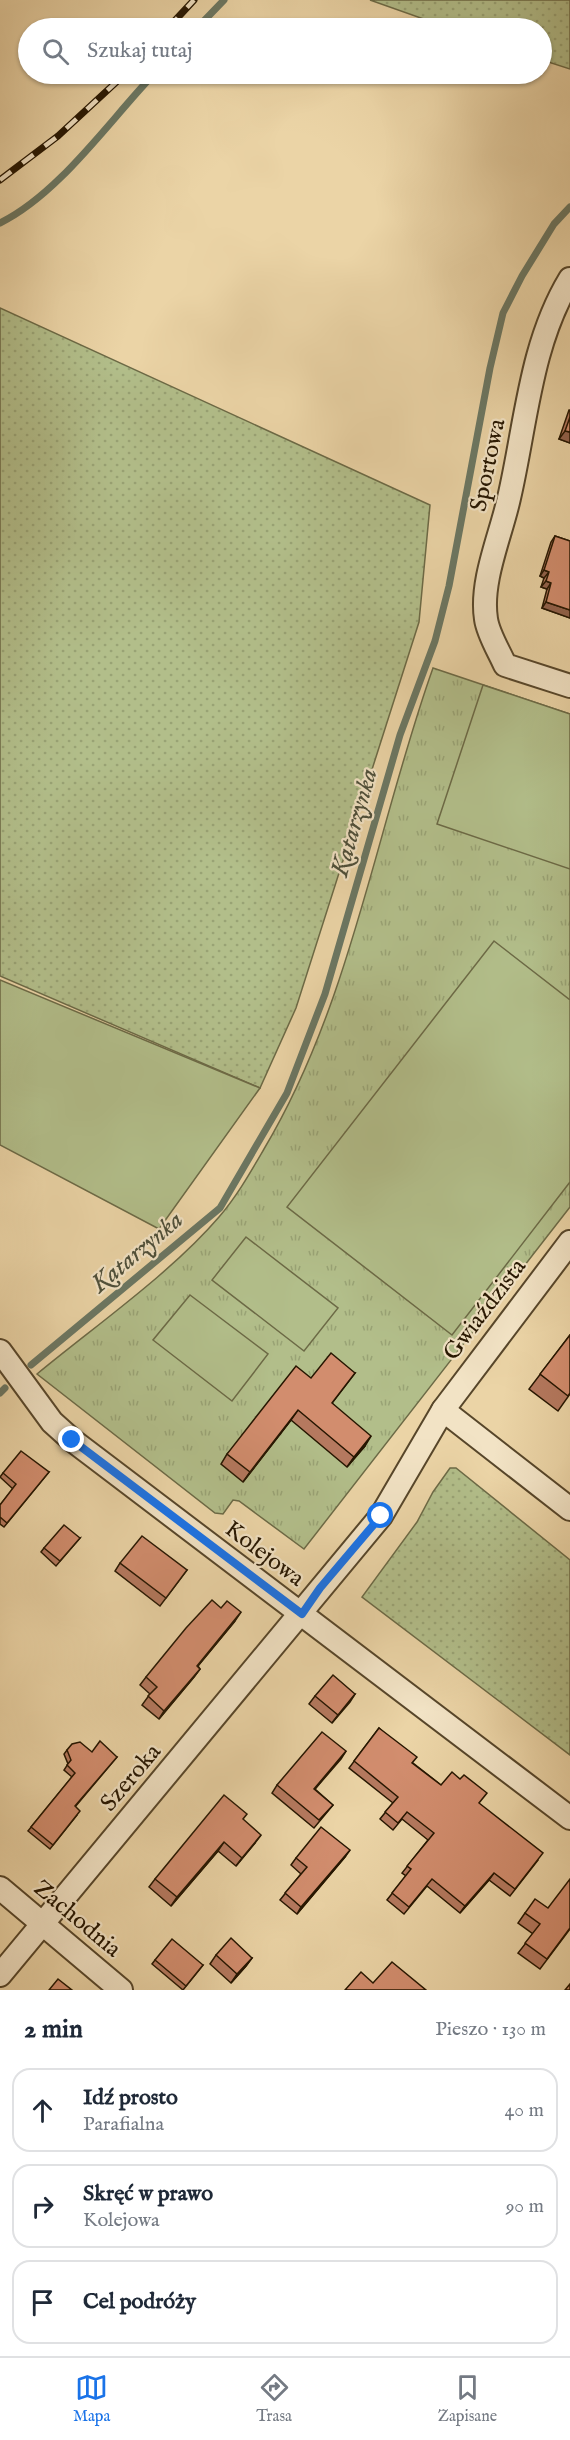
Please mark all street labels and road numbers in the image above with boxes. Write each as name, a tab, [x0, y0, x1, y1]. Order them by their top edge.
street label: Sportowa	[464, 416, 514, 514]
street label: Gwiaździsta	[437, 1252, 534, 1367]
street label: Kolejowa	[218, 1514, 311, 1595]
street label: Szeroka	[94, 1737, 169, 1818]
street label: Zachodnia	[27, 1873, 128, 1965]

